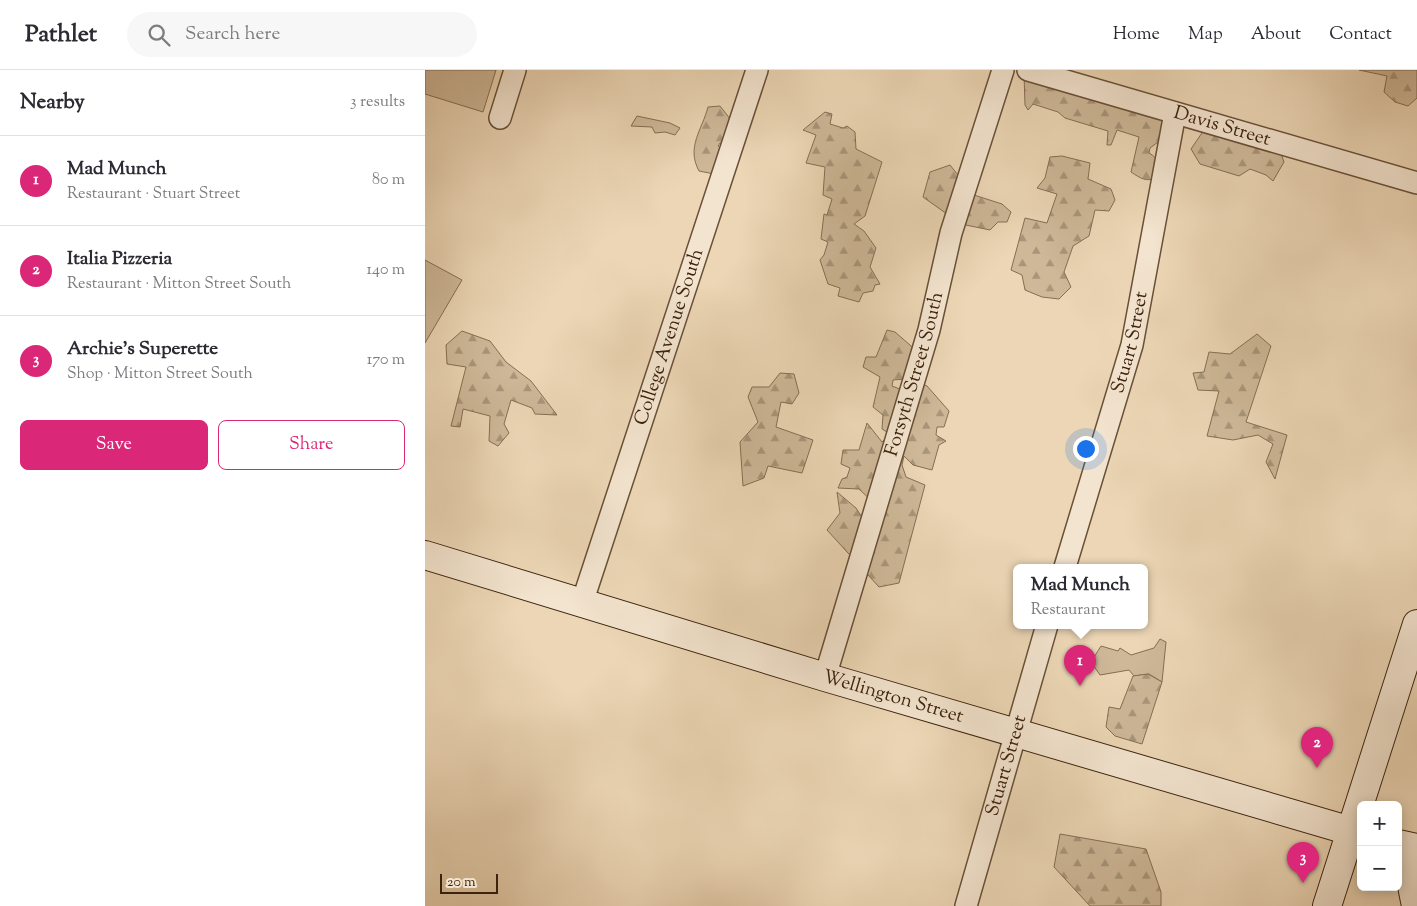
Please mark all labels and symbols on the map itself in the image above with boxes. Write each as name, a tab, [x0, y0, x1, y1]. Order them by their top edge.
street label: Davis Street	[1170, 100, 1274, 153]
street label: College Avenue South	[628, 245, 711, 429]
street label: Forsyth Street South	[878, 289, 951, 460]
street label: Stuart Street	[1105, 289, 1155, 397]
your location	[1073, 436, 1099, 462]
pin: 1	[1064, 645, 1096, 686]
street label: Wellington Street	[819, 663, 967, 730]
street label: Stuart Street	[979, 711, 1034, 819]
pin: 2	[1301, 727, 1333, 768]
pin: 3	[1287, 842, 1319, 883]
scale bar	[440, 871, 497, 894]

